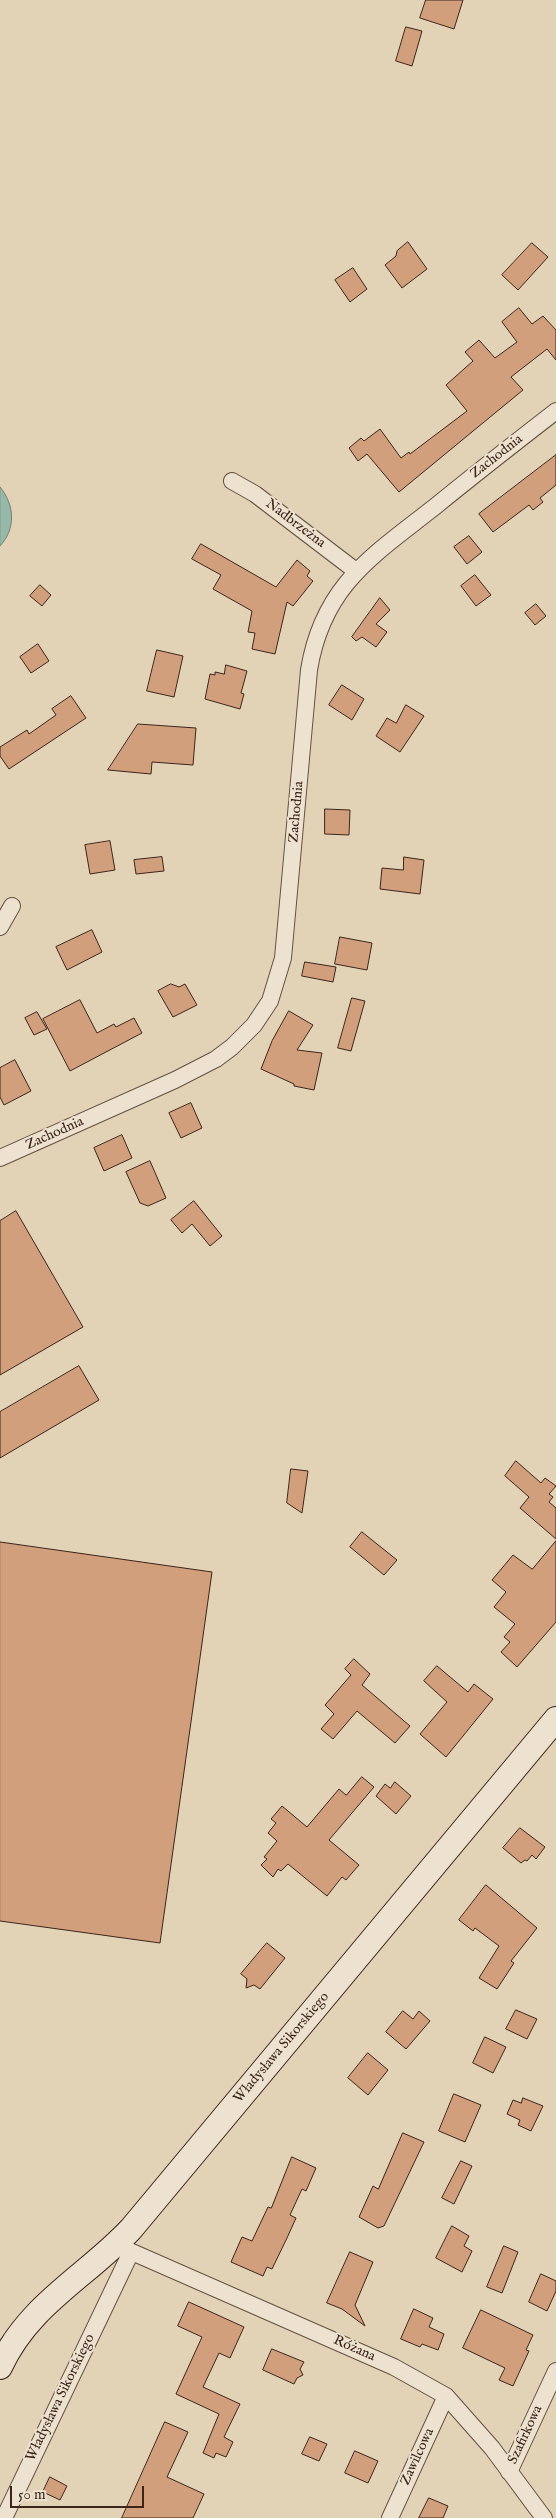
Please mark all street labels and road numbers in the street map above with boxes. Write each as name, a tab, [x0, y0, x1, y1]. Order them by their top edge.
street label: Zachodnia	[468, 431, 526, 483]
street label: Nadbrzeżna	[262, 496, 328, 552]
street label: Zachodnia	[286, 781, 308, 843]
street label: Zachodnia	[23, 1114, 87, 1154]
street label: Władysława Sikorskiego	[231, 1989, 333, 2107]
street label: Władysława Sikorskiego	[23, 2332, 99, 2464]
street label: Różana	[330, 2332, 378, 2366]
street label: Szafirkowa	[505, 2403, 547, 2467]
street label: Zawilcowa	[397, 2426, 439, 2488]

